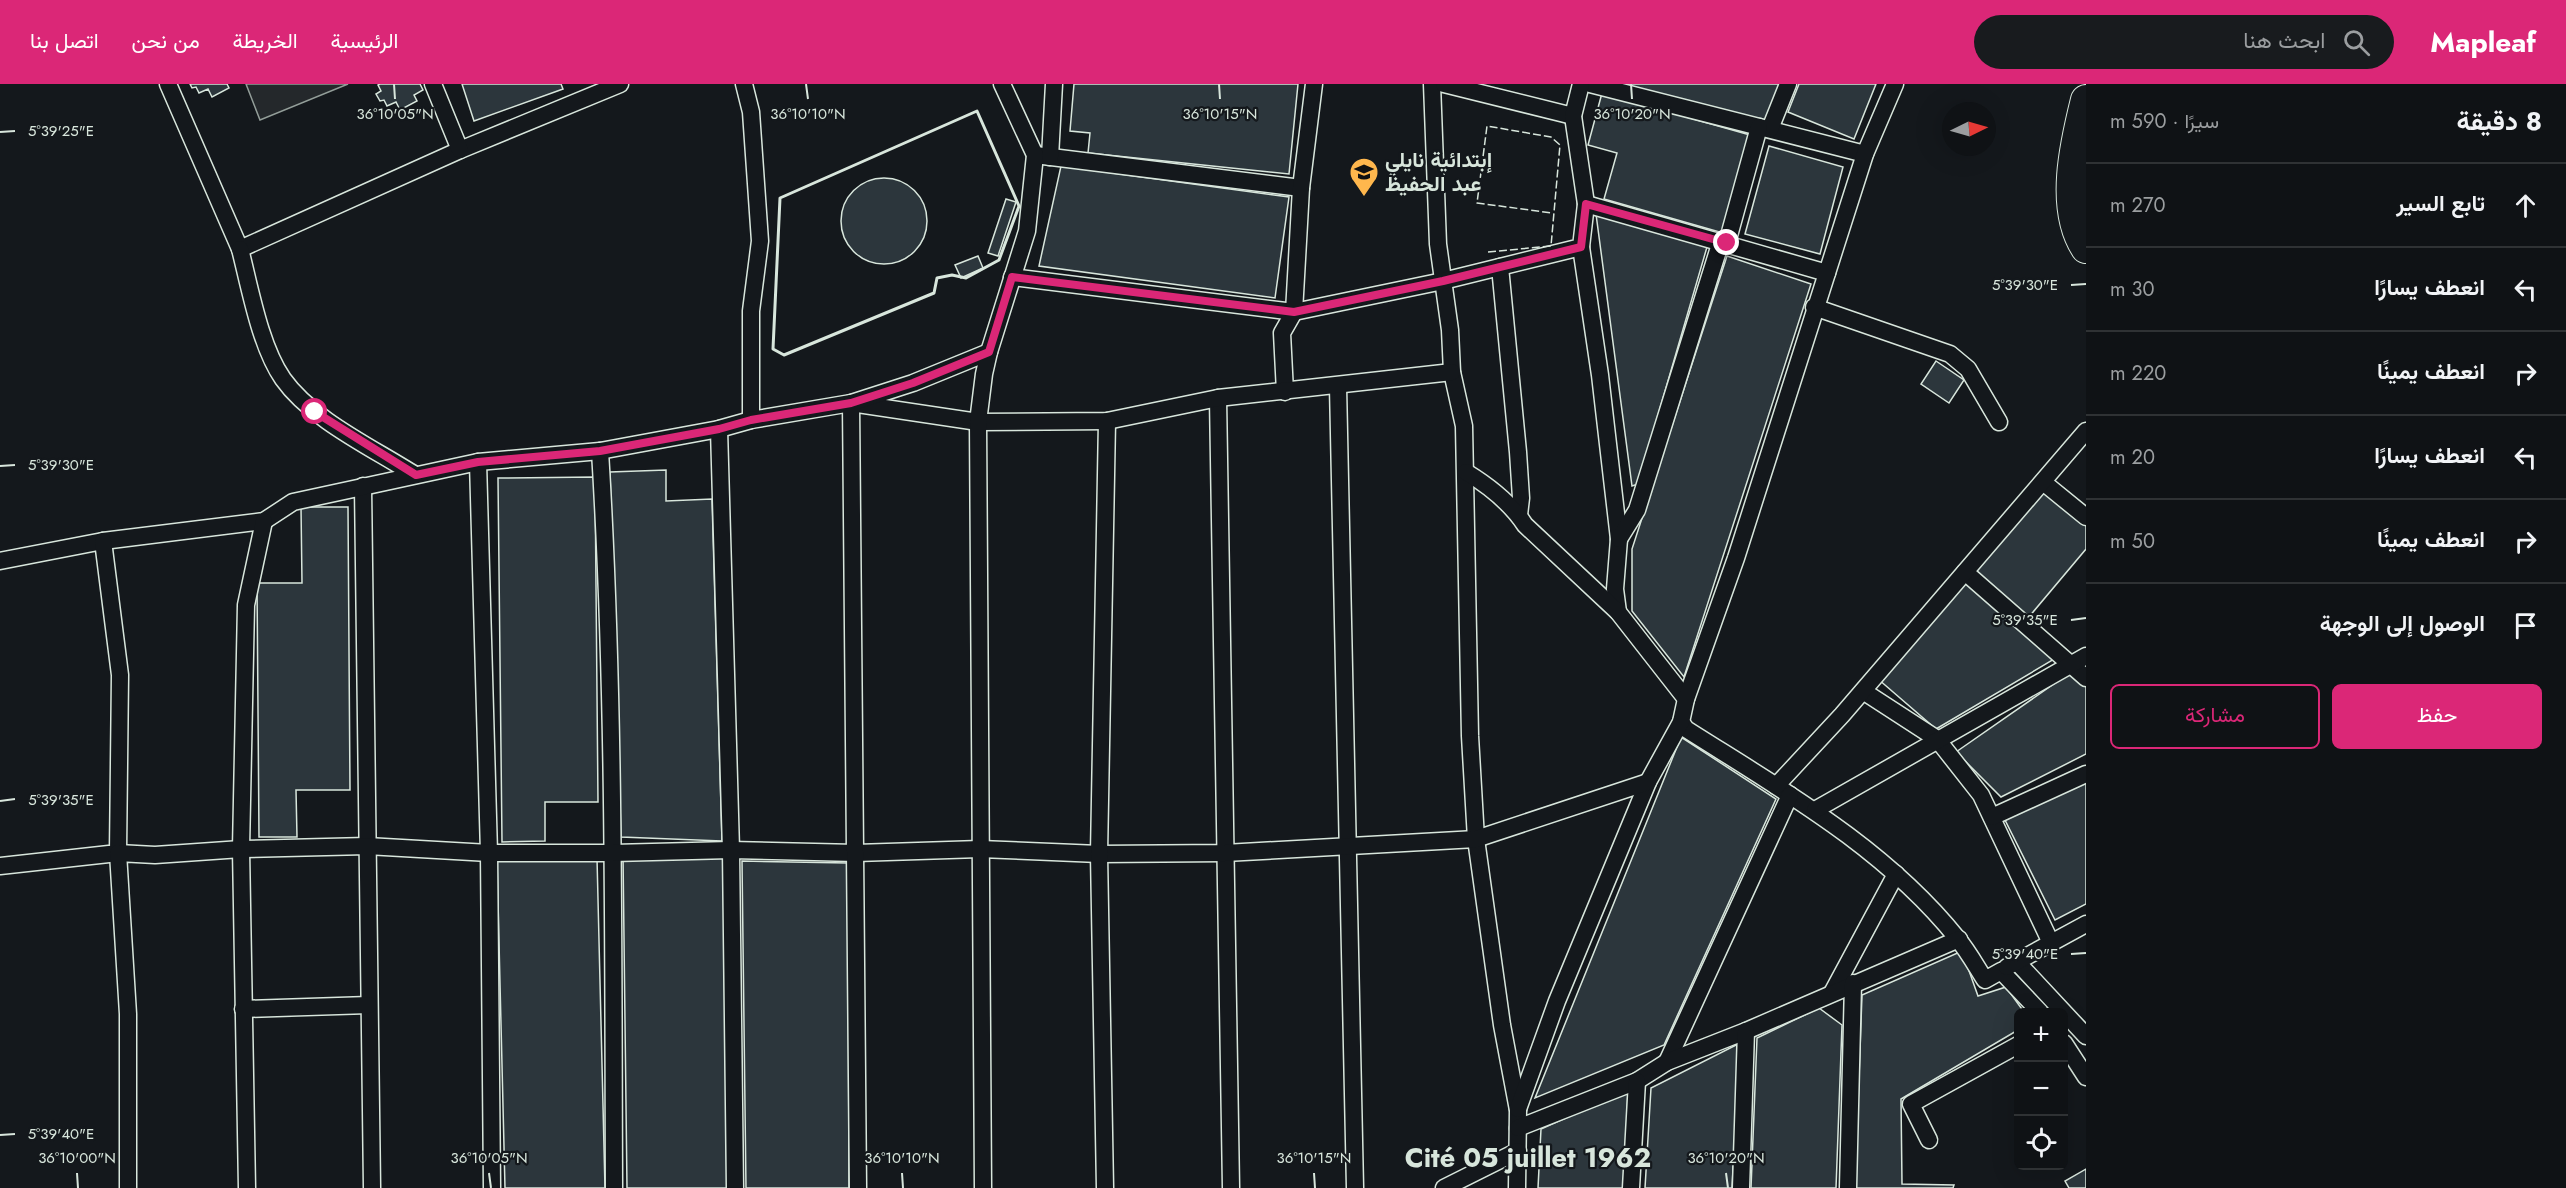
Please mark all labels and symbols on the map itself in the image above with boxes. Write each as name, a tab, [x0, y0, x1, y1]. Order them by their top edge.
north arrow	[1942, 102, 1996, 156]
text: 36°10'05"N	[356, 103, 434, 125]
text: 36°10'10"N	[770, 103, 846, 125]
text: 36°10'15"N	[1183, 103, 1257, 125]
text: 36°10'20"N	[1593, 103, 1671, 125]
text: 5°39'25"E	[28, 120, 94, 142]
place label: إبتدائية نايلي عبد الحفيظ	[1385, 145, 1492, 199]
school or university icon: إبتدائية نايلي عبد الحفيظ	[1348, 156, 1380, 198]
route end	[1713, 229, 1739, 255]
text: 5°39'30"E	[1992, 274, 2058, 296]
route start	[301, 398, 327, 424]
text: 5°39'30"E	[28, 454, 94, 476]
text: 5°39'35"E	[1992, 609, 2058, 631]
text: 5°39'35"E	[28, 789, 94, 811]
text: 5°39'40"E	[1992, 943, 2058, 965]
text: 5°39'40"E	[28, 1123, 94, 1145]
district label: Cité 05 juillet 1962	[1405, 1138, 1651, 1177]
text: 36°10'00"N	[38, 1147, 116, 1169]
text: 36°10'05"N	[450, 1147, 528, 1169]
text: 36°10'10"N	[864, 1147, 940, 1169]
text: 36°10'15"N	[1277, 1147, 1351, 1169]
text: 36°10'20"N	[1687, 1147, 1765, 1169]

